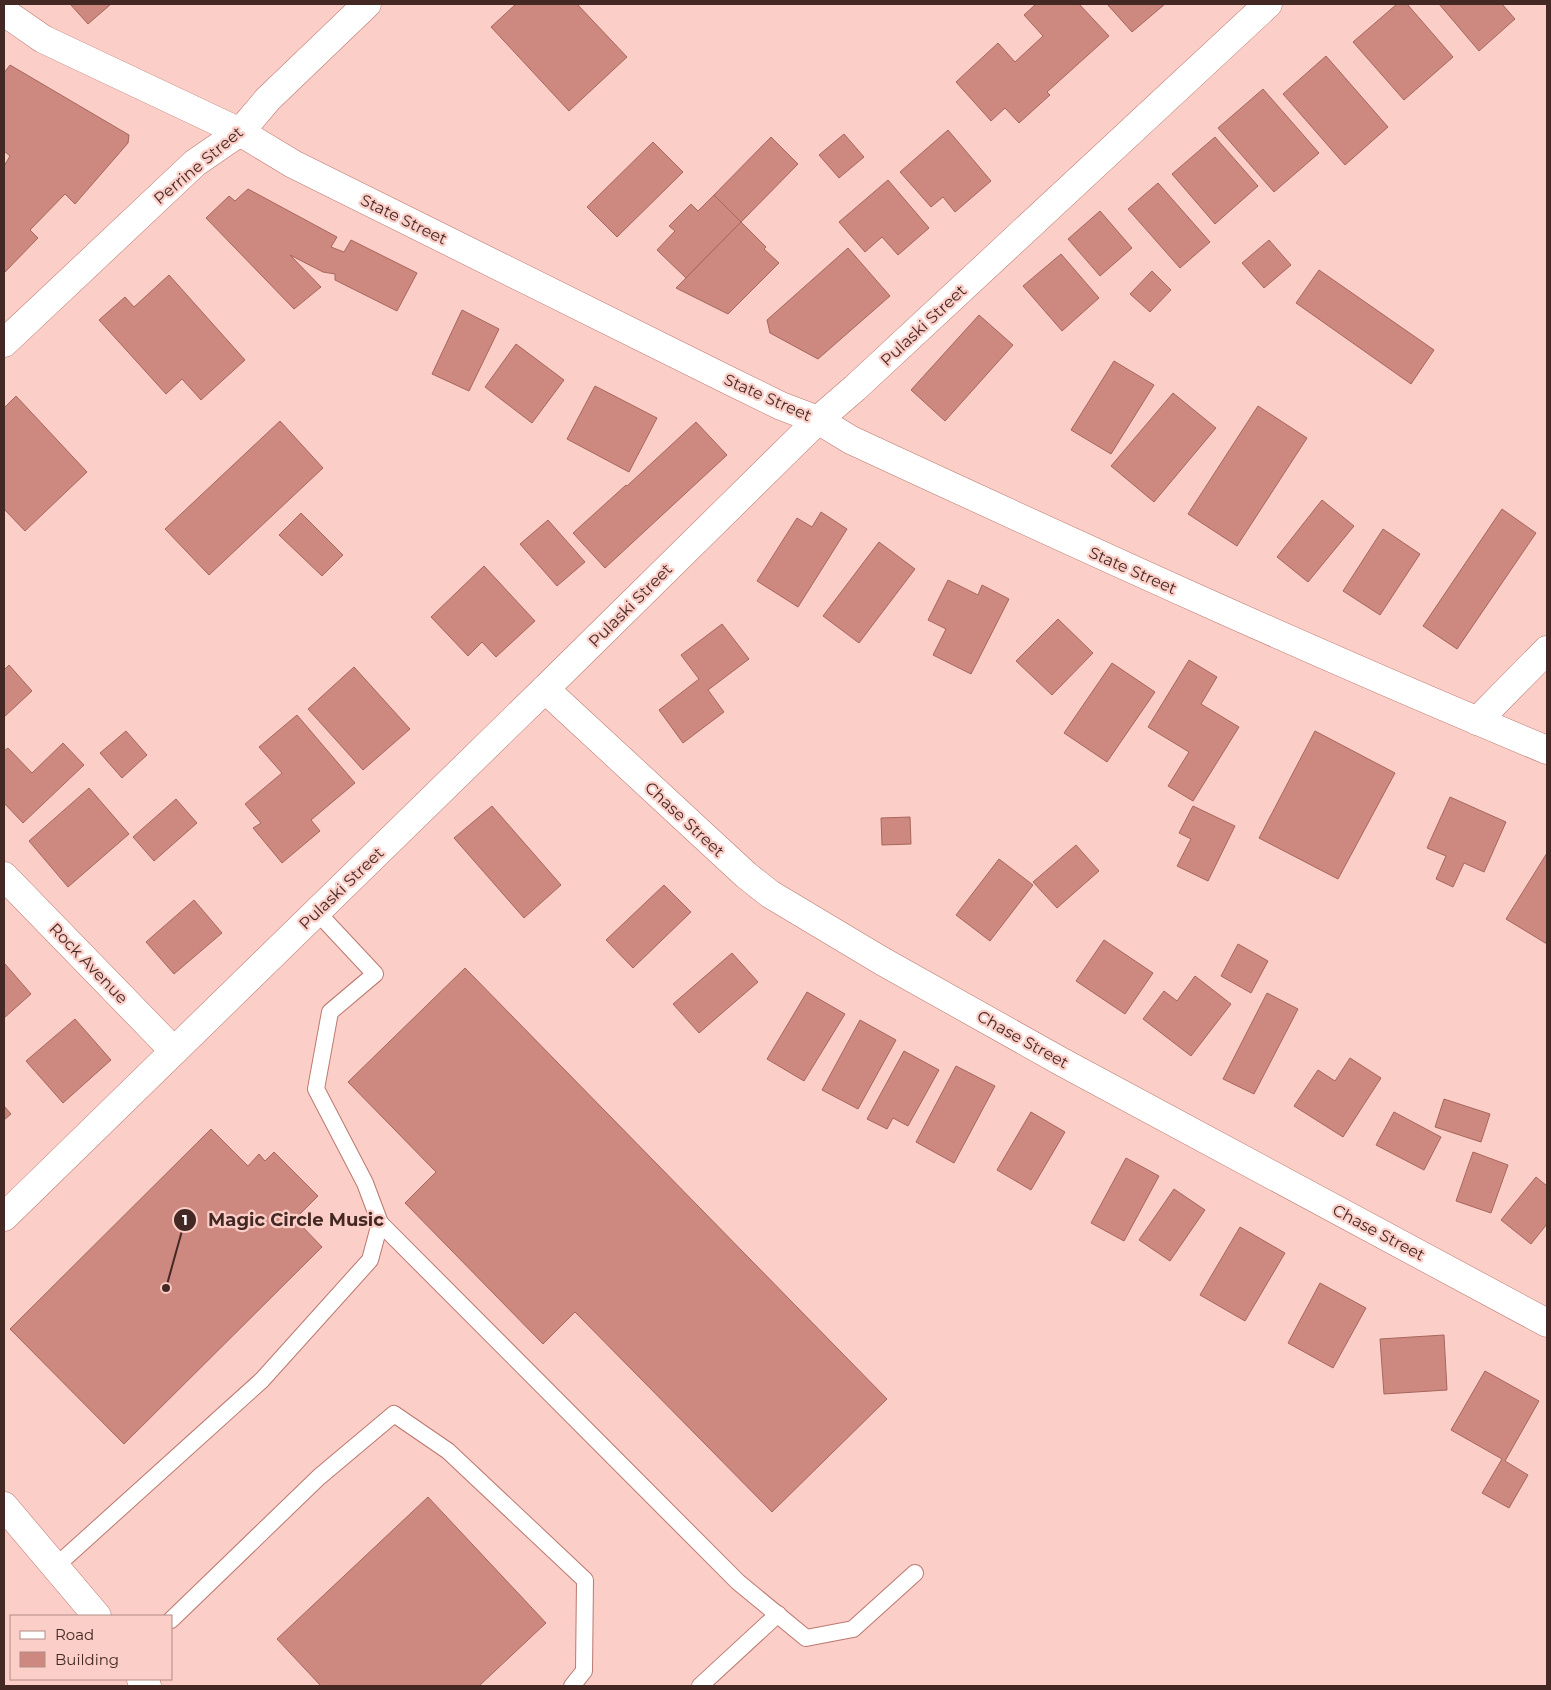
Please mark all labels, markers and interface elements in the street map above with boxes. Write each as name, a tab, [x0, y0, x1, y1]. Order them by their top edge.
street label: Perrine Street	[150, 122, 247, 208]
street label: State Street	[357, 190, 451, 249]
street label: Pulaski Street	[877, 280, 970, 370]
street label: State Street	[721, 370, 815, 425]
street label: State Street	[1086, 543, 1180, 598]
street label: Pulaski Street	[585, 559, 676, 651]
street label: Chase Street	[641, 778, 729, 861]
street label: Pulaski Street	[295, 843, 388, 933]
street label: Rock Avenue	[45, 919, 132, 1008]
street label: Chase Street	[974, 1006, 1072, 1073]
street label: Chase Street	[1329, 1200, 1429, 1265]
callout: Magic Circle Music	[173, 1203, 394, 1236]
text: Magic Circle Music	[208, 1209, 384, 1231]
text: 1	[182, 1210, 188, 1229]
legend	[10, 1615, 172, 1680]
text: Road	[55, 1625, 94, 1644]
text: Building	[55, 1650, 119, 1669]

